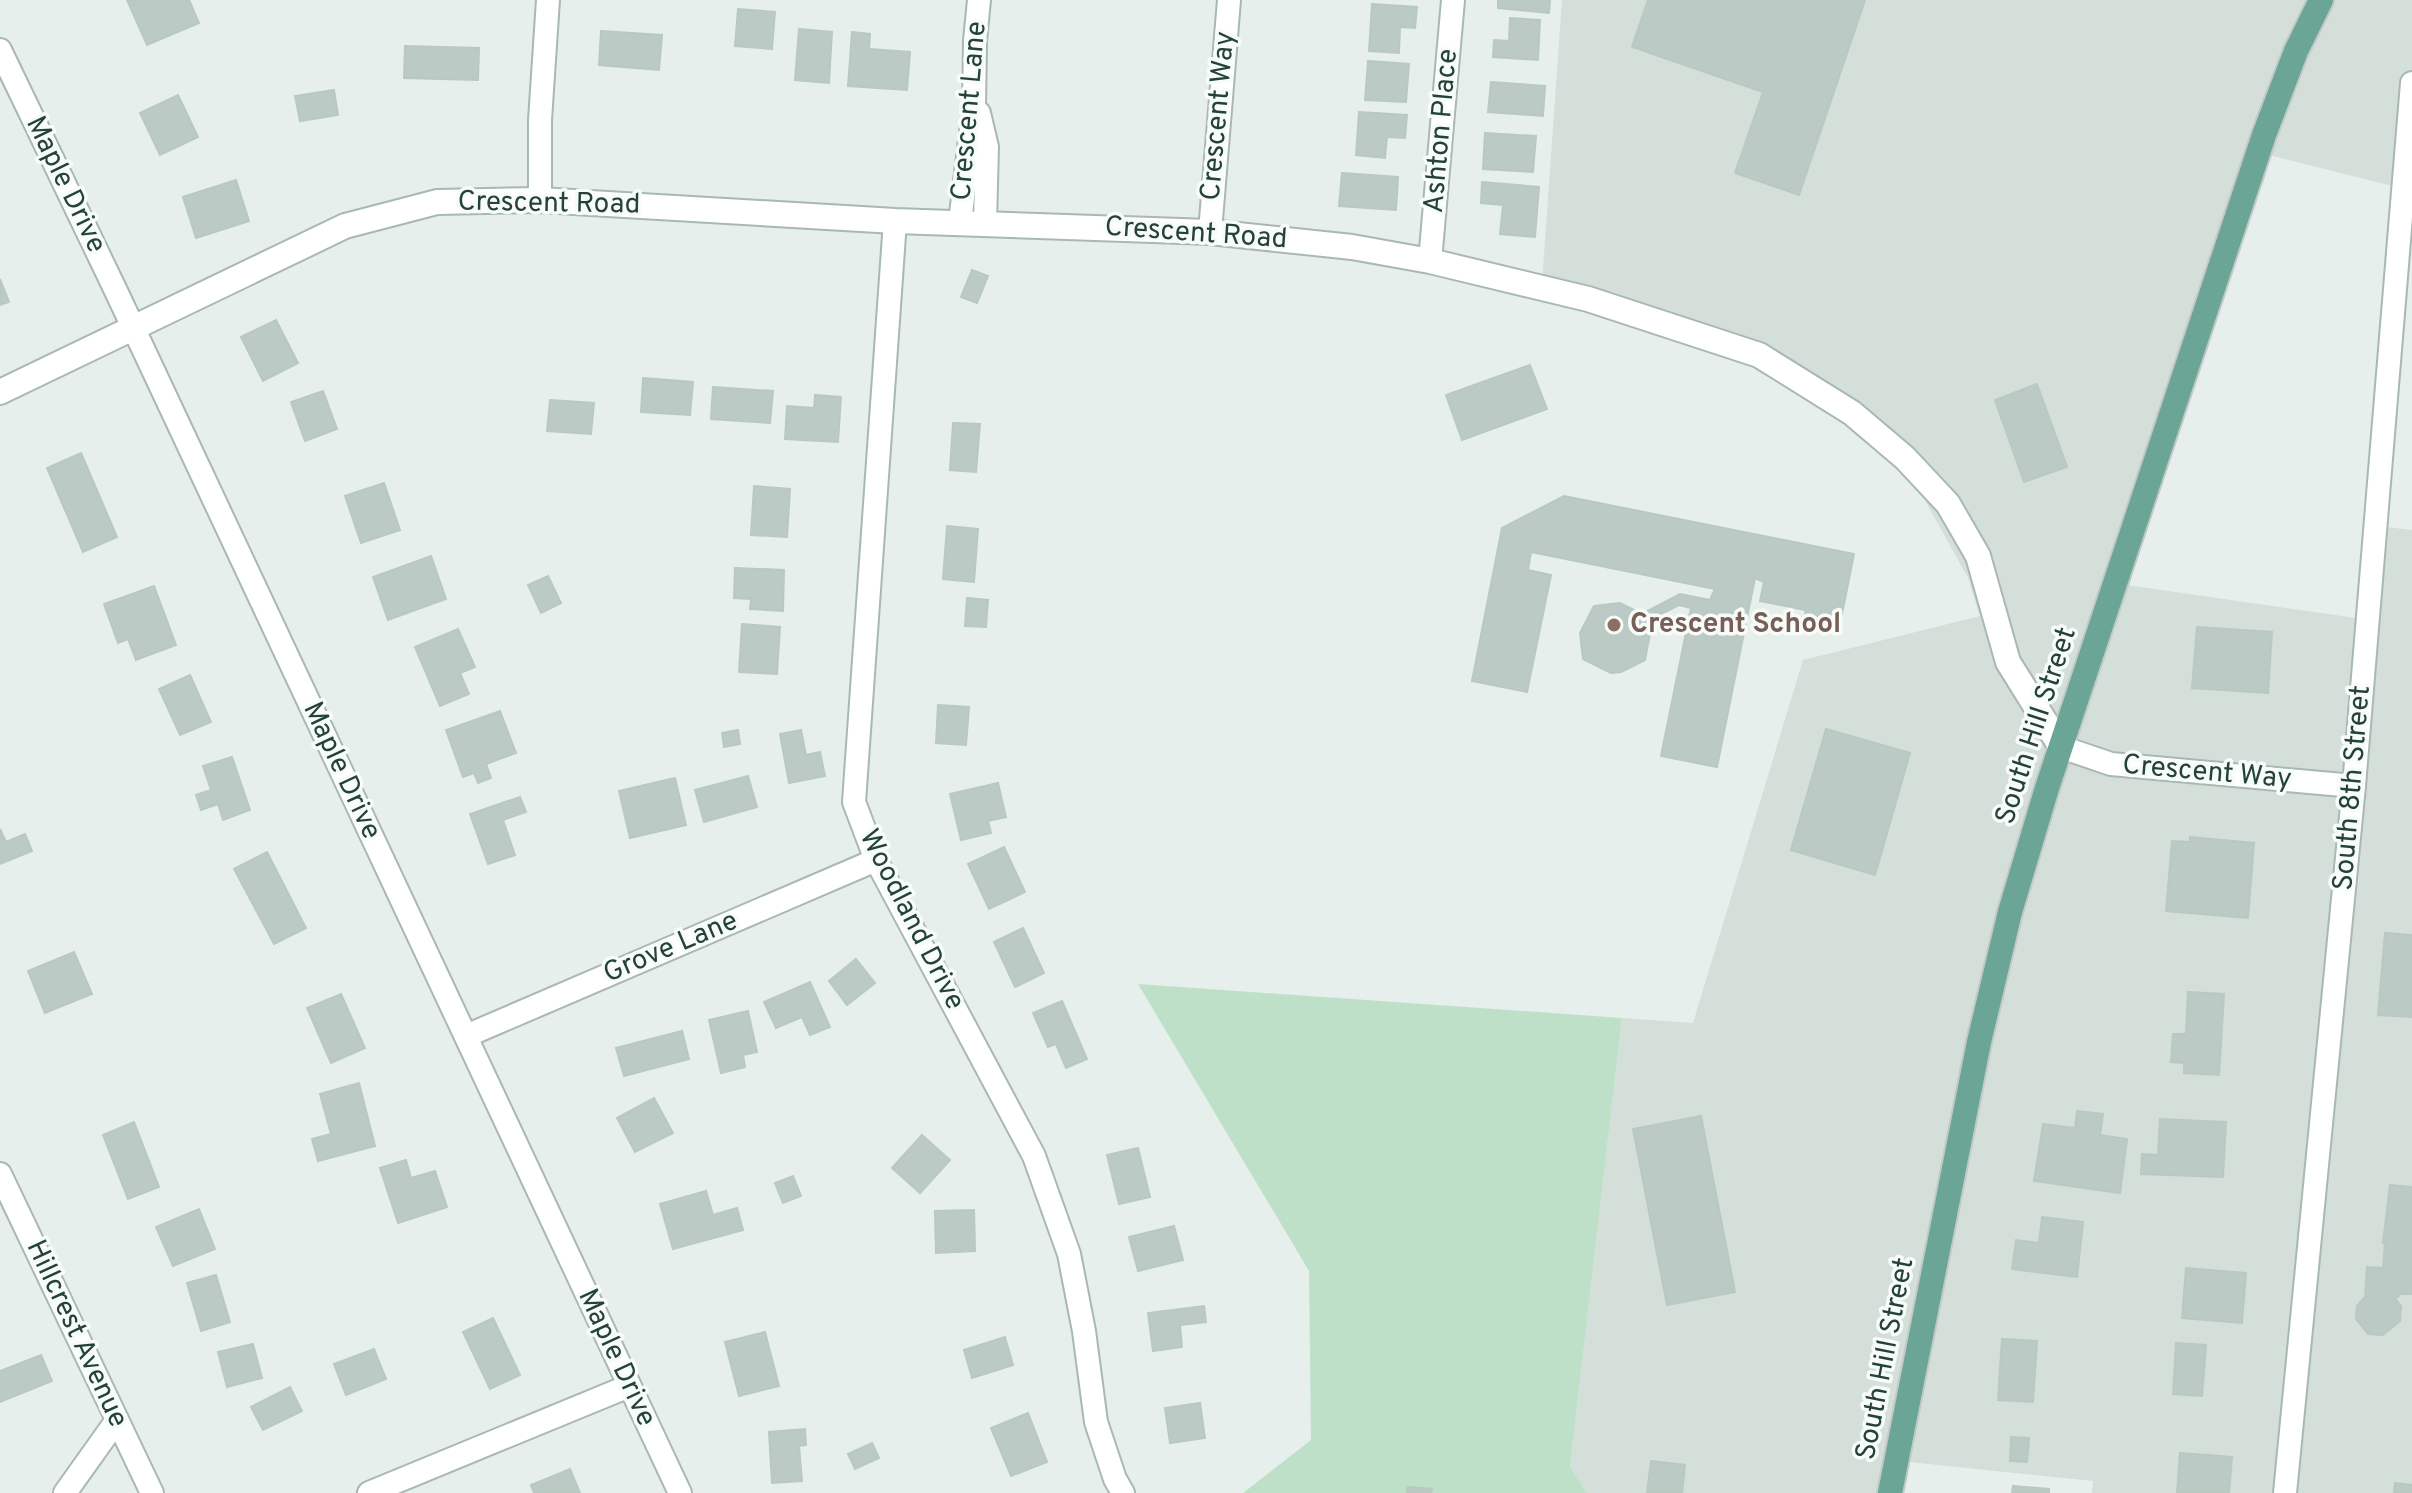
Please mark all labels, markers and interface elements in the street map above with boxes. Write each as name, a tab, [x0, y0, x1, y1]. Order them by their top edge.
street label: Crescent Lane	[944, 20, 996, 202]
street label: Crescent Way	[1194, 30, 1244, 202]
street label: Ashton Place	[1417, 47, 1467, 215]
street label: Maple Drive	[16, 111, 114, 259]
street label: Crescent Road	[457, 184, 641, 224]
street label: Crescent Road	[1104, 210, 1288, 258]
place label: Crescent School	[1630, 607, 1841, 643]
marker: Crescent School	[1605, 616, 1623, 634]
street label: South Hill Street	[1988, 623, 2086, 829]
street label: South 8th Street	[2326, 684, 2380, 892]
street label: Maple Drive	[293, 696, 389, 846]
street label: Crescent Way	[2121, 748, 2293, 798]
street label: Woodland Drive	[850, 824, 972, 1016]
street label: Grove Lane	[598, 904, 744, 992]
street label: Hillcrest Avenue	[17, 1234, 135, 1434]
street label: South Hill Street	[1849, 1255, 1923, 1463]
street label: Maple Drive	[568, 1283, 664, 1433]

